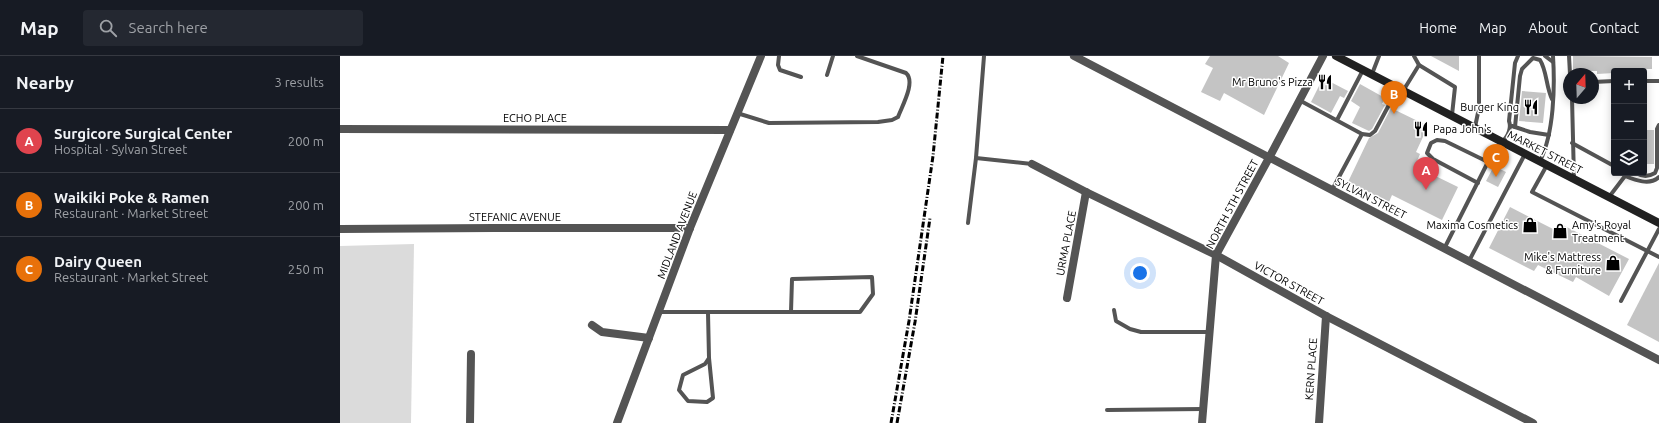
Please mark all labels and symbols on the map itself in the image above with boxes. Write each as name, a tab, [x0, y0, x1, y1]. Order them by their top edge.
north arrow	[1563, 68, 1599, 104]
restaurant icon: Mr Bruno's Pizza	[1316, 73, 1334, 91]
place label: Mr Bruno's Pizza	[1232, 76, 1313, 88]
pin: B	[1381, 81, 1407, 114]
restaurant icon: Burger King	[1522, 98, 1540, 116]
place label: Burger King	[1460, 101, 1519, 113]
street label: ECHO PLACE	[503, 112, 567, 124]
restaurant icon: Papa John's	[1412, 120, 1430, 138]
place label: Papa John's	[1433, 123, 1492, 135]
street label: MARKET STREET	[1506, 128, 1584, 176]
pin: C	[1483, 144, 1509, 177]
street label: NORTH 5TH STREET	[1203, 157, 1261, 251]
pin: A	[1413, 157, 1439, 190]
street label: SYLVAN STREET	[1334, 175, 1408, 221]
street label: MIDLAND AVENUE	[655, 190, 699, 280]
street label: URMA PLACE	[1054, 209, 1078, 277]
street label: STEFANIC AVENUE	[469, 211, 561, 223]
shop icon: Maxima Cosmetics	[1521, 216, 1539, 234]
place label: Maxima Cosmetics	[1427, 219, 1518, 231]
place label: Amy's Royal Treatment	[1572, 219, 1631, 244]
shop icon: Amy's Royal Treatment	[1551, 222, 1569, 240]
place label: Mike's Mattress & Furniture	[1524, 251, 1601, 276]
shop icon: Mike's Mattress & Furniture	[1604, 254, 1622, 272]
street label: VICTOR STREET	[1252, 259, 1326, 307]
your location	[1130, 263, 1150, 283]
street label: KERN PLACE	[1303, 337, 1319, 401]

